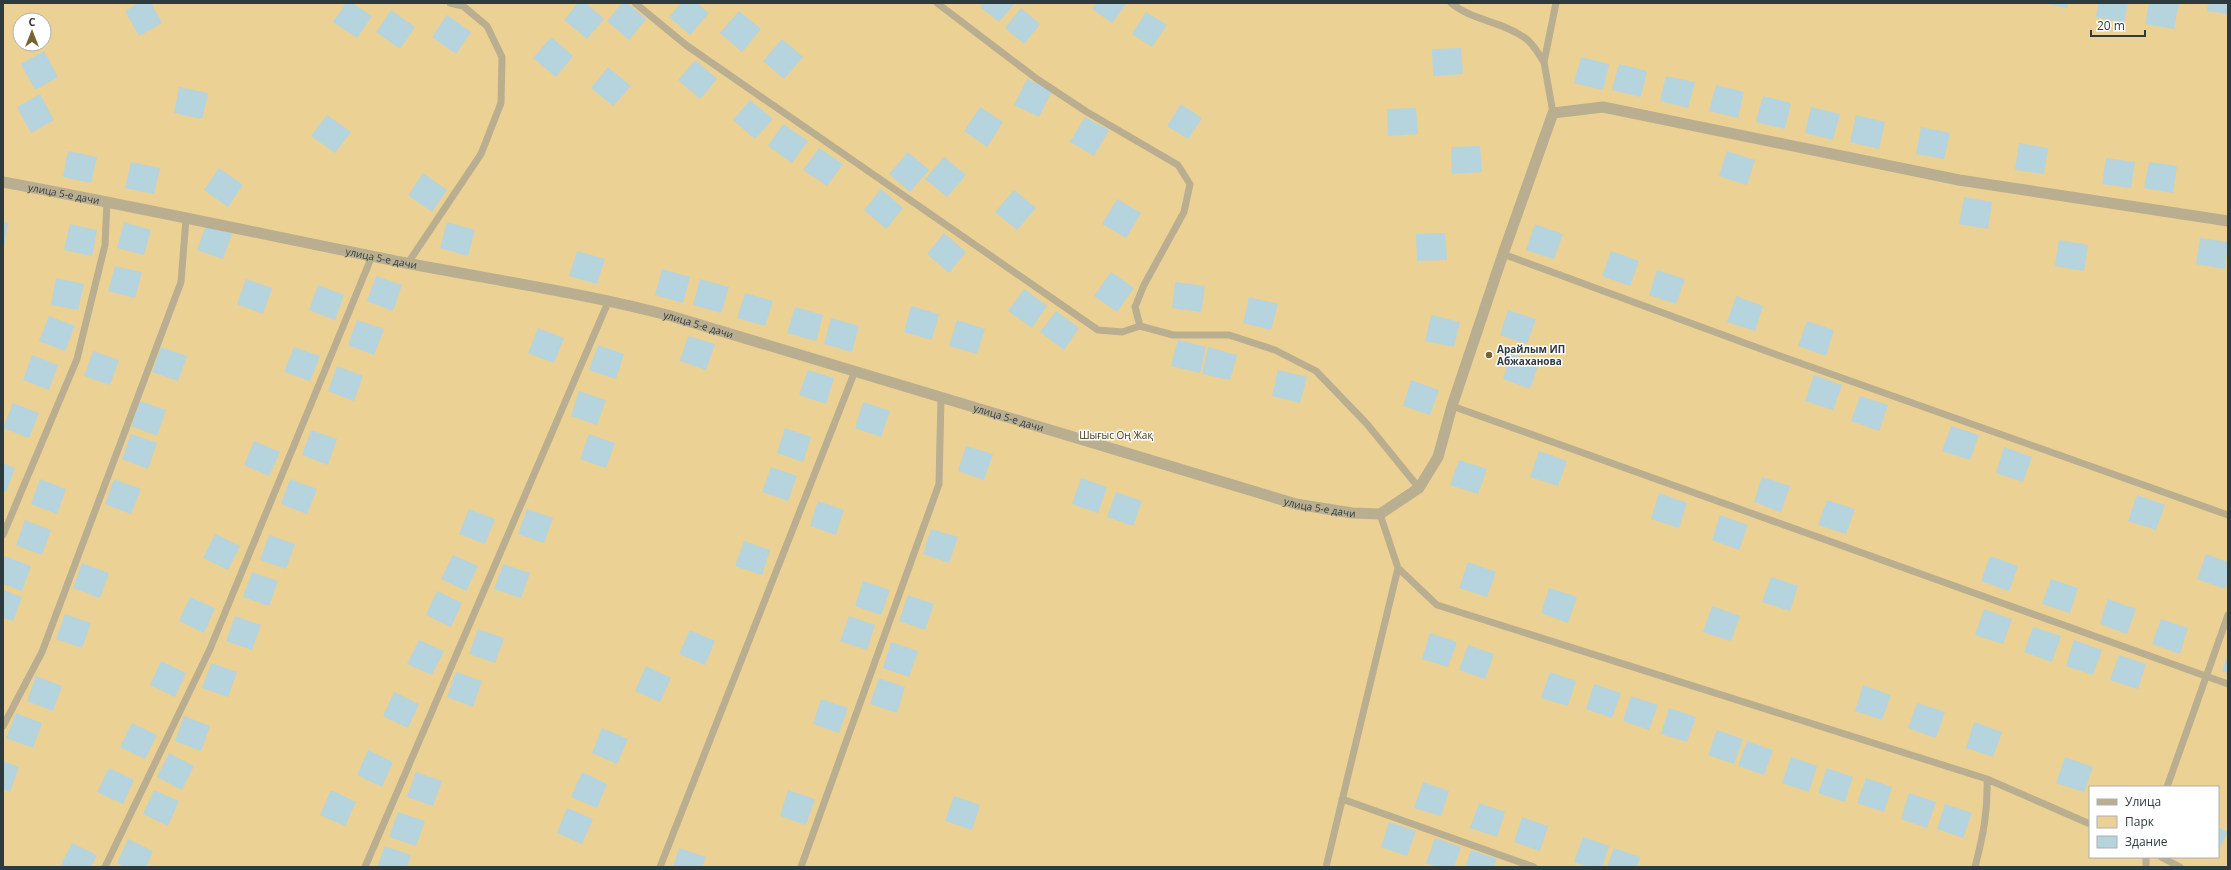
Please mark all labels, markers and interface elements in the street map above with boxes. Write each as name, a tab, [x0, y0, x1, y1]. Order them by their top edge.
north arrow	[12, 12, 52, 52]
scale bar	[2091, 12, 2145, 38]
text: С	[28, 14, 36, 29]
text: 20 m	[2097, 17, 2125, 34]
street label: улица 5-е дачи	[27, 180, 101, 207]
street label: улица 5-е дачи	[344, 244, 418, 272]
street label: улица 5-е дачи	[662, 307, 735, 341]
place label: Арайлым ИП Абжаханова	[1497, 342, 1565, 368]
marker: Арайлым ИП Абжаханова	[1484, 350, 1494, 360]
street label: улица 5-е дачи	[972, 400, 1045, 435]
park label: Шығыс Оң Жақ	[1079, 428, 1153, 442]
street label: улица 5-е дачи	[1282, 494, 1356, 520]
legend	[2089, 786, 2219, 858]
text: Улица	[2125, 793, 2161, 810]
text: Парк	[2125, 813, 2155, 830]
text: Здание	[2125, 833, 2168, 850]

